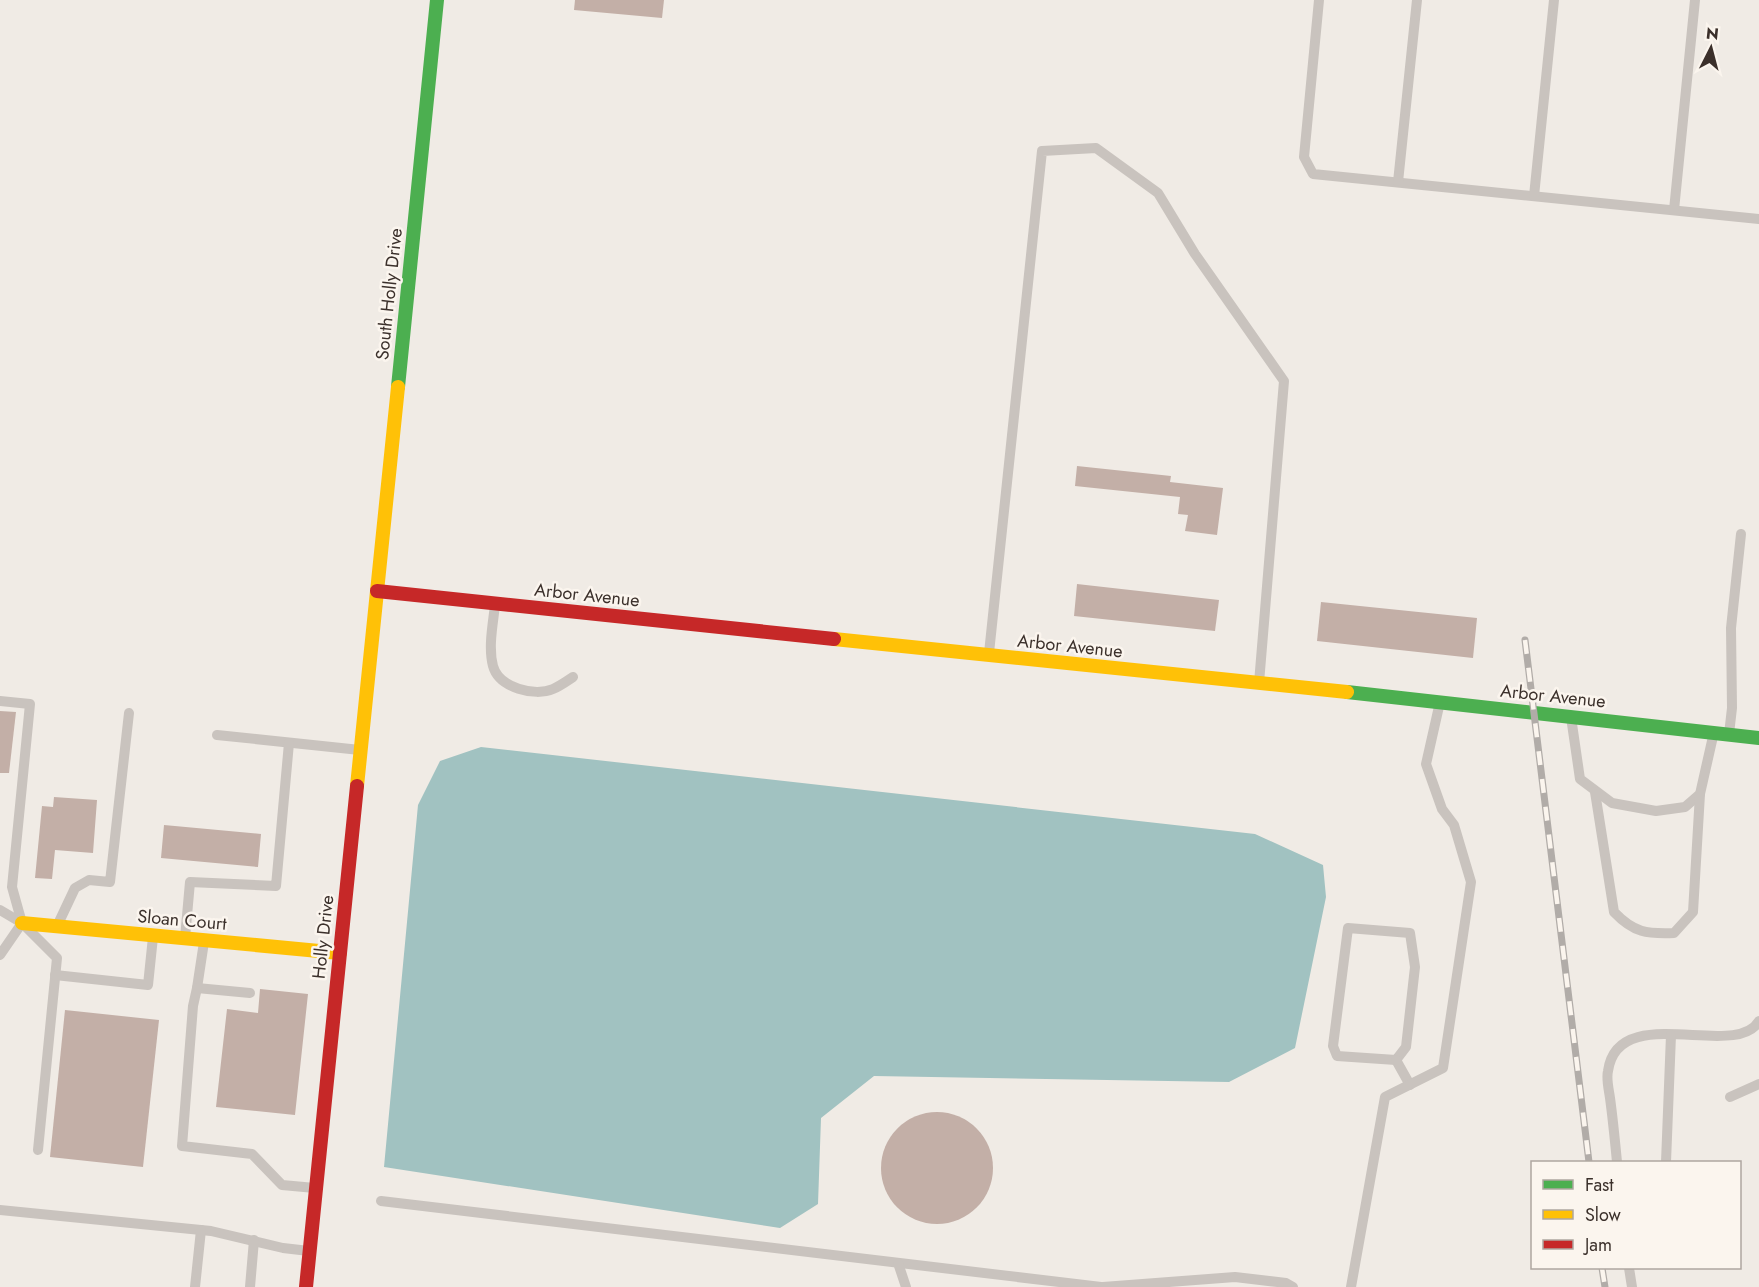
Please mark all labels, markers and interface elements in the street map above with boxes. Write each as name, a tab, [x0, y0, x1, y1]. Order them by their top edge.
north arrow	[1681, 18, 1741, 78]
text: N	[1705, 21, 1720, 46]
street label: South Holly Drive	[369, 227, 409, 361]
street label: Arbor Avenue	[533, 577, 641, 613]
street label: Arbor Avenue	[1016, 628, 1124, 664]
street label: Arbor Avenue	[1499, 678, 1607, 714]
street label: Holly Drive	[306, 894, 340, 980]
street label: Sloan Court	[136, 903, 228, 937]
legend	[1531, 1161, 1741, 1269]
text: Fast	[1585, 1172, 1614, 1198]
text: Slow	[1585, 1202, 1622, 1228]
text: Jam	[1583, 1232, 1612, 1258]

